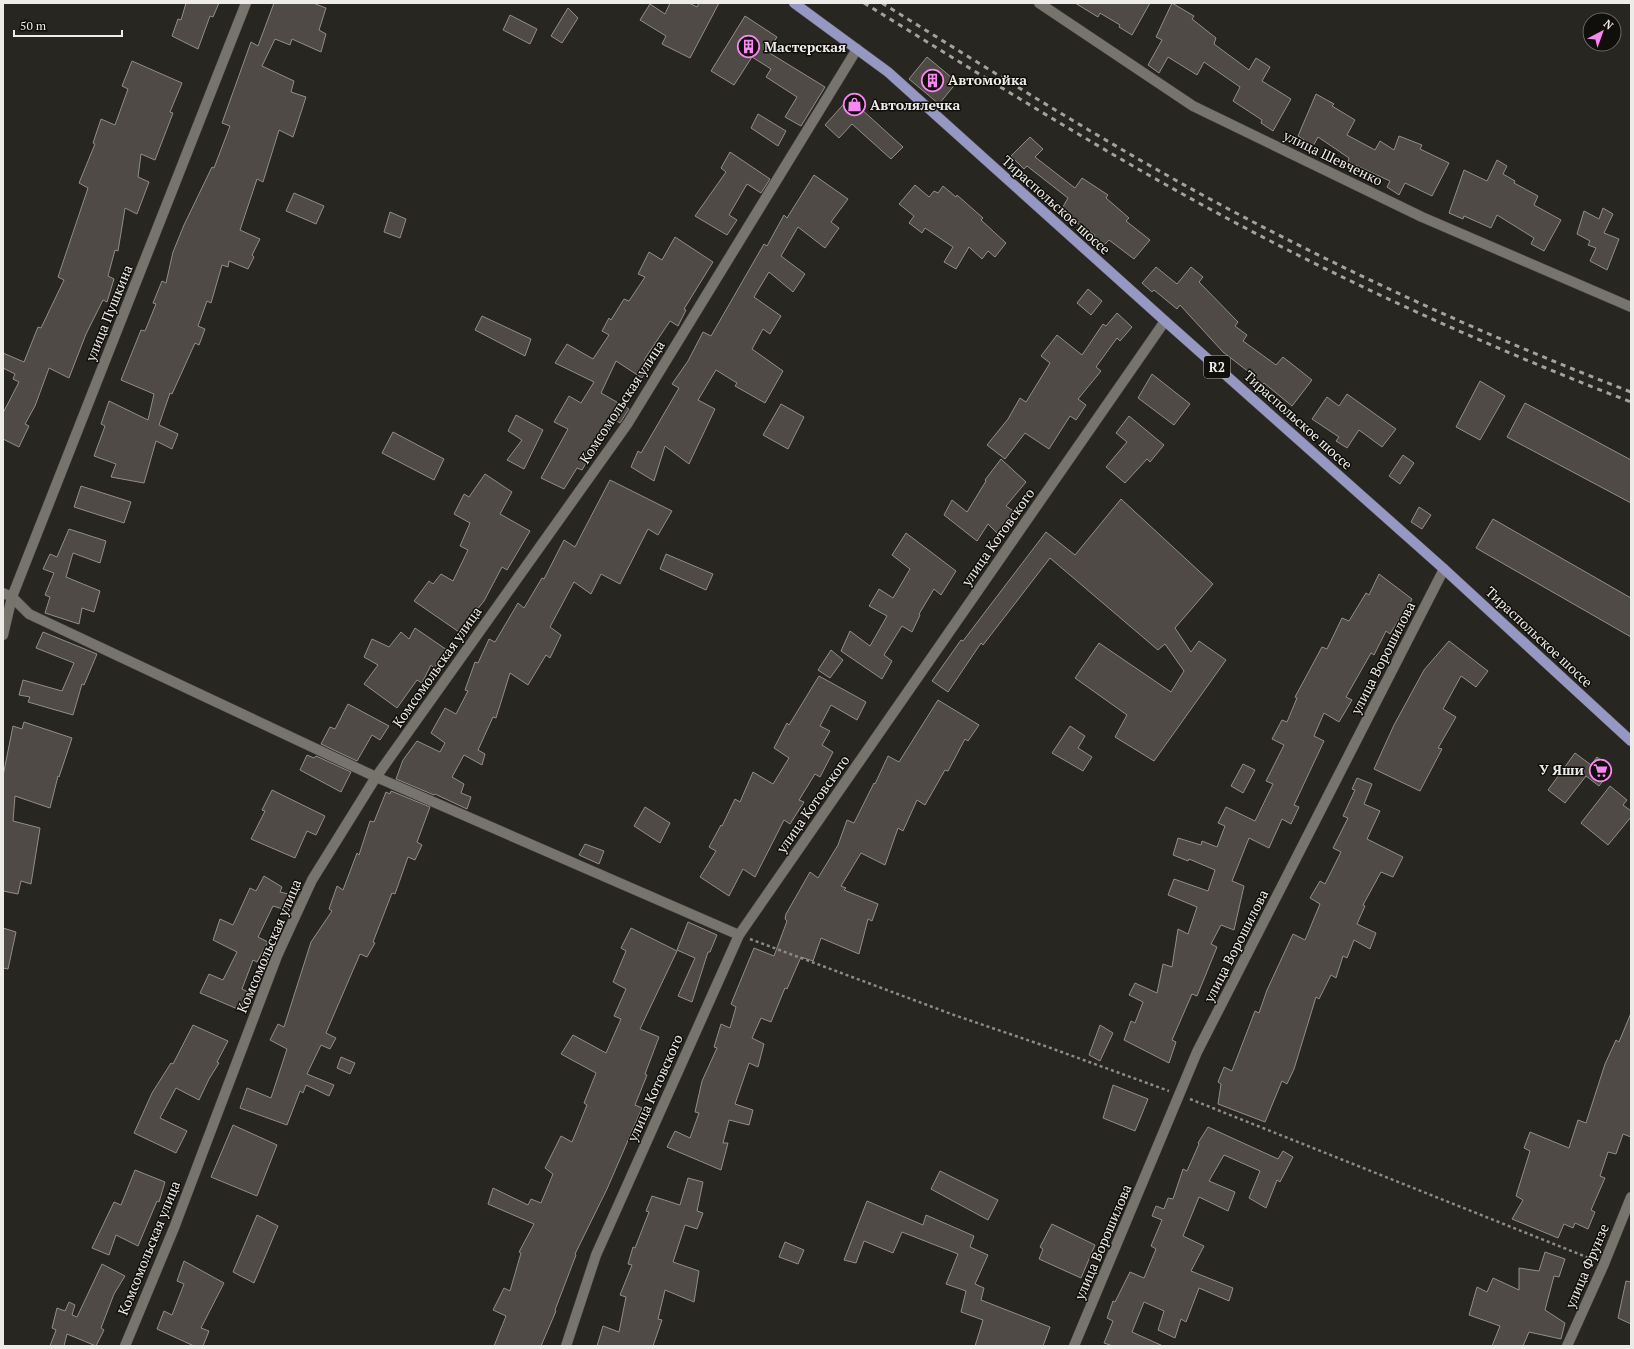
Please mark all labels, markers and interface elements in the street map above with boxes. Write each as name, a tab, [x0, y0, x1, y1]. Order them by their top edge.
scale bar	[14, 12, 122, 38]
north arrow	[1582, 12, 1622, 52]
text: N	[1601, 16, 1617, 33]
text: 50 m	[20, 18, 47, 33]
building icon: Мастерская	[735, 34, 761, 60]
place label: Мастерская	[764, 37, 846, 56]
building icon: Автомойка	[920, 67, 946, 93]
place label: Автомойка	[948, 70, 1027, 89]
shop icon: Автолялечка	[841, 92, 867, 118]
place label: Автолялечка	[870, 95, 960, 114]
street label: улица Шевченко	[1280, 125, 1386, 190]
street label: Тираспольское шоссе	[998, 151, 1115, 259]
street label: улица Пушкина	[80, 262, 137, 365]
street label: Комсомольская улица	[575, 336, 669, 467]
road number: R2	[1204, 356, 1230, 378]
street label: Тираспольское шоссе	[1240, 366, 1357, 474]
street label: улица Котовского	[956, 484, 1039, 590]
street label: Тираспольское шоссе	[1482, 582, 1597, 691]
street label: улица Ворошилова	[1345, 598, 1419, 718]
street label: Комсомольская улица	[388, 603, 485, 731]
street label: улица Котовского	[771, 751, 854, 857]
supermarket icon: У Яши	[1587, 757, 1613, 783]
place label: У Яши	[1539, 760, 1584, 779]
street label: Комсомольская улица	[232, 876, 305, 1016]
street label: улица Ворошилова	[1198, 886, 1272, 1006]
street label: улица Котовского	[622, 1031, 687, 1145]
street label: Комсомольская улица	[113, 1178, 184, 1318]
street label: улица Ворошилова	[1069, 1181, 1136, 1304]
street label: улица Фрунзе	[1560, 1221, 1613, 1312]

